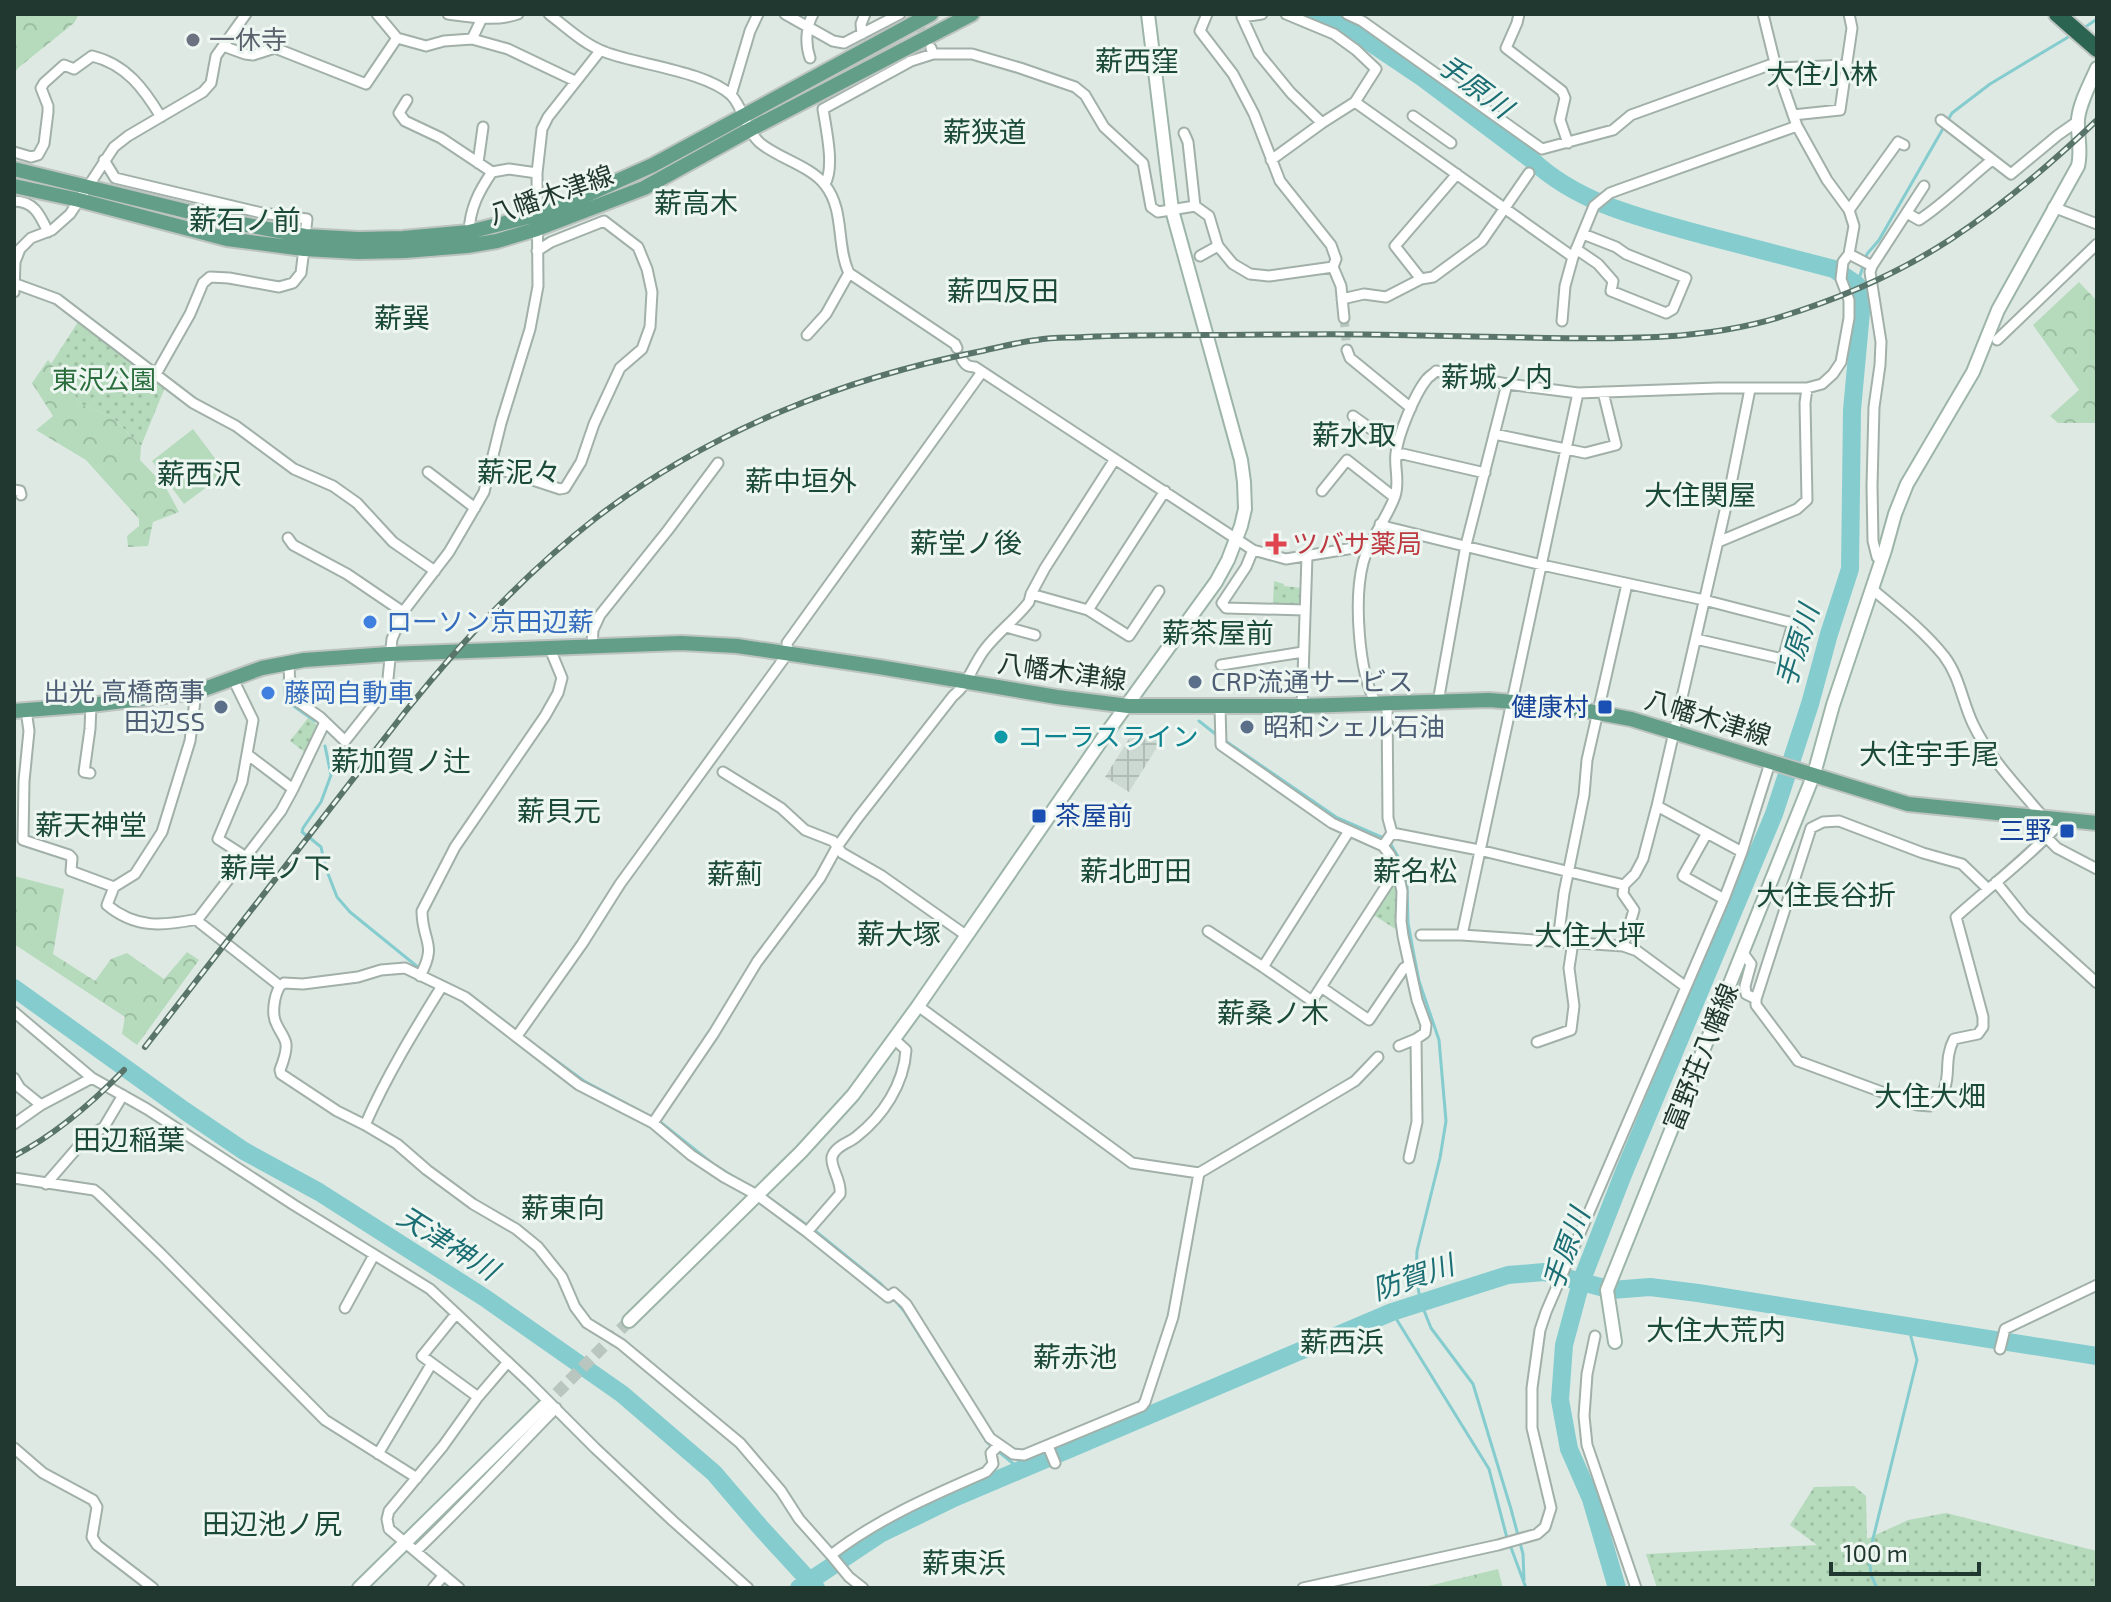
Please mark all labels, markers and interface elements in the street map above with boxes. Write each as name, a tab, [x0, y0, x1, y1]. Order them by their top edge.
place label: 一休寺	[209, 23, 287, 54]
marker: 一休寺	[184, 31, 202, 49]
district label: 薪西窪	[1095, 43, 1179, 77]
water label: 手原川	[1432, 46, 1522, 126]
district label: 大住小林	[1766, 56, 1878, 90]
district label: 薪狭道	[943, 114, 1027, 148]
street label: 八幡木津線	[484, 158, 617, 229]
district label: 薪高木	[654, 185, 738, 219]
district label: 薪石ノ前	[189, 202, 301, 236]
district label: 薪四反田	[947, 273, 1059, 307]
district label: 薪巽	[374, 300, 430, 334]
district label: 薪城ノ内	[1441, 359, 1553, 393]
park label: 東沢公園	[52, 363, 156, 394]
district label: 薪水取	[1312, 417, 1396, 451]
district label: 薪泥々	[477, 454, 561, 488]
district label: 薪西沢	[157, 456, 241, 490]
district label: 薪中垣外	[745, 463, 857, 497]
district label: 大住関屋	[1644, 477, 1756, 511]
district label: 薪堂ノ後	[910, 525, 1022, 559]
place label: ツバサ薬局	[1292, 527, 1422, 558]
marker: ツバサ薬局	[1267, 535, 1285, 553]
water label: 手原川	[1768, 598, 1825, 691]
place label: ローソン京田辺薪	[386, 605, 594, 636]
marker: ローソン京田辺薪	[361, 613, 379, 631]
district label: 薪茶屋前	[1162, 615, 1274, 649]
street label: 八幡木津線	[996, 646, 1129, 695]
place label: CRP流通サービス	[1211, 665, 1413, 696]
marker: CRP流通サービス	[1186, 673, 1204, 691]
place label: 出光 高橋商事 田辺SS	[43, 675, 205, 736]
place label: 藤岡自動車	[284, 676, 414, 707]
street label: 八幡木津線	[1642, 683, 1775, 750]
marker: 藤岡自動車	[259, 684, 277, 702]
place label: 健康村	[1511, 690, 1589, 721]
marker: 出光 高橋商事 田辺SS	[212, 698, 230, 716]
marker: 健康村	[1596, 698, 1614, 716]
place label: 昭和シェル石油	[1263, 710, 1445, 741]
marker: 昭和シェル石油	[1238, 718, 1256, 736]
place label: コーラスライン	[1017, 720, 1198, 751]
marker: コーラスライン	[992, 728, 1010, 746]
district label: 大住宇手尾	[1859, 736, 1999, 770]
district label: 薪加賀ノ辻	[331, 743, 471, 777]
district label: 薪貝元	[517, 793, 601, 827]
place label: 茶屋前	[1055, 799, 1133, 830]
district label: 薪天神堂	[35, 807, 147, 841]
marker: 茶屋前	[1030, 807, 1048, 825]
place label: 三野	[1999, 814, 2051, 845]
marker: 三野	[2058, 822, 2076, 840]
district label: 薪岸ノ下	[220, 850, 332, 884]
district label: 薪北町田	[1080, 853, 1192, 887]
district label: 薪名松	[1373, 853, 1457, 887]
district label: 薪薊	[707, 856, 763, 890]
district label: 大住長谷折	[1756, 877, 1896, 911]
district label: 薪大塚	[857, 916, 941, 950]
district label: 大住大坪	[1534, 917, 1646, 951]
street label: 富野荘八幡線	[1656, 978, 1743, 1135]
district label: 薪桑ノ木	[1217, 995, 1329, 1029]
district label: 大住大畑	[1874, 1078, 1986, 1112]
district label: 田辺稲葉	[73, 1122, 185, 1156]
district label: 薪東向	[521, 1190, 605, 1224]
water label: 天津神川	[392, 1198, 508, 1288]
water label: 手原川	[1535, 1201, 1596, 1294]
water label: 防賀川	[1367, 1245, 1461, 1306]
district label: 大住大荒内	[1646, 1312, 1786, 1346]
district label: 薪西浜	[1300, 1324, 1384, 1358]
district label: 薪赤池	[1033, 1339, 1117, 1373]
district label: 田辺池ノ尻	[202, 1506, 342, 1540]
scale bar	[1831, 1526, 1979, 1576]
text: 100 m	[1843, 1538, 1908, 1567]
district label: 薪東浜	[922, 1545, 1006, 1579]

